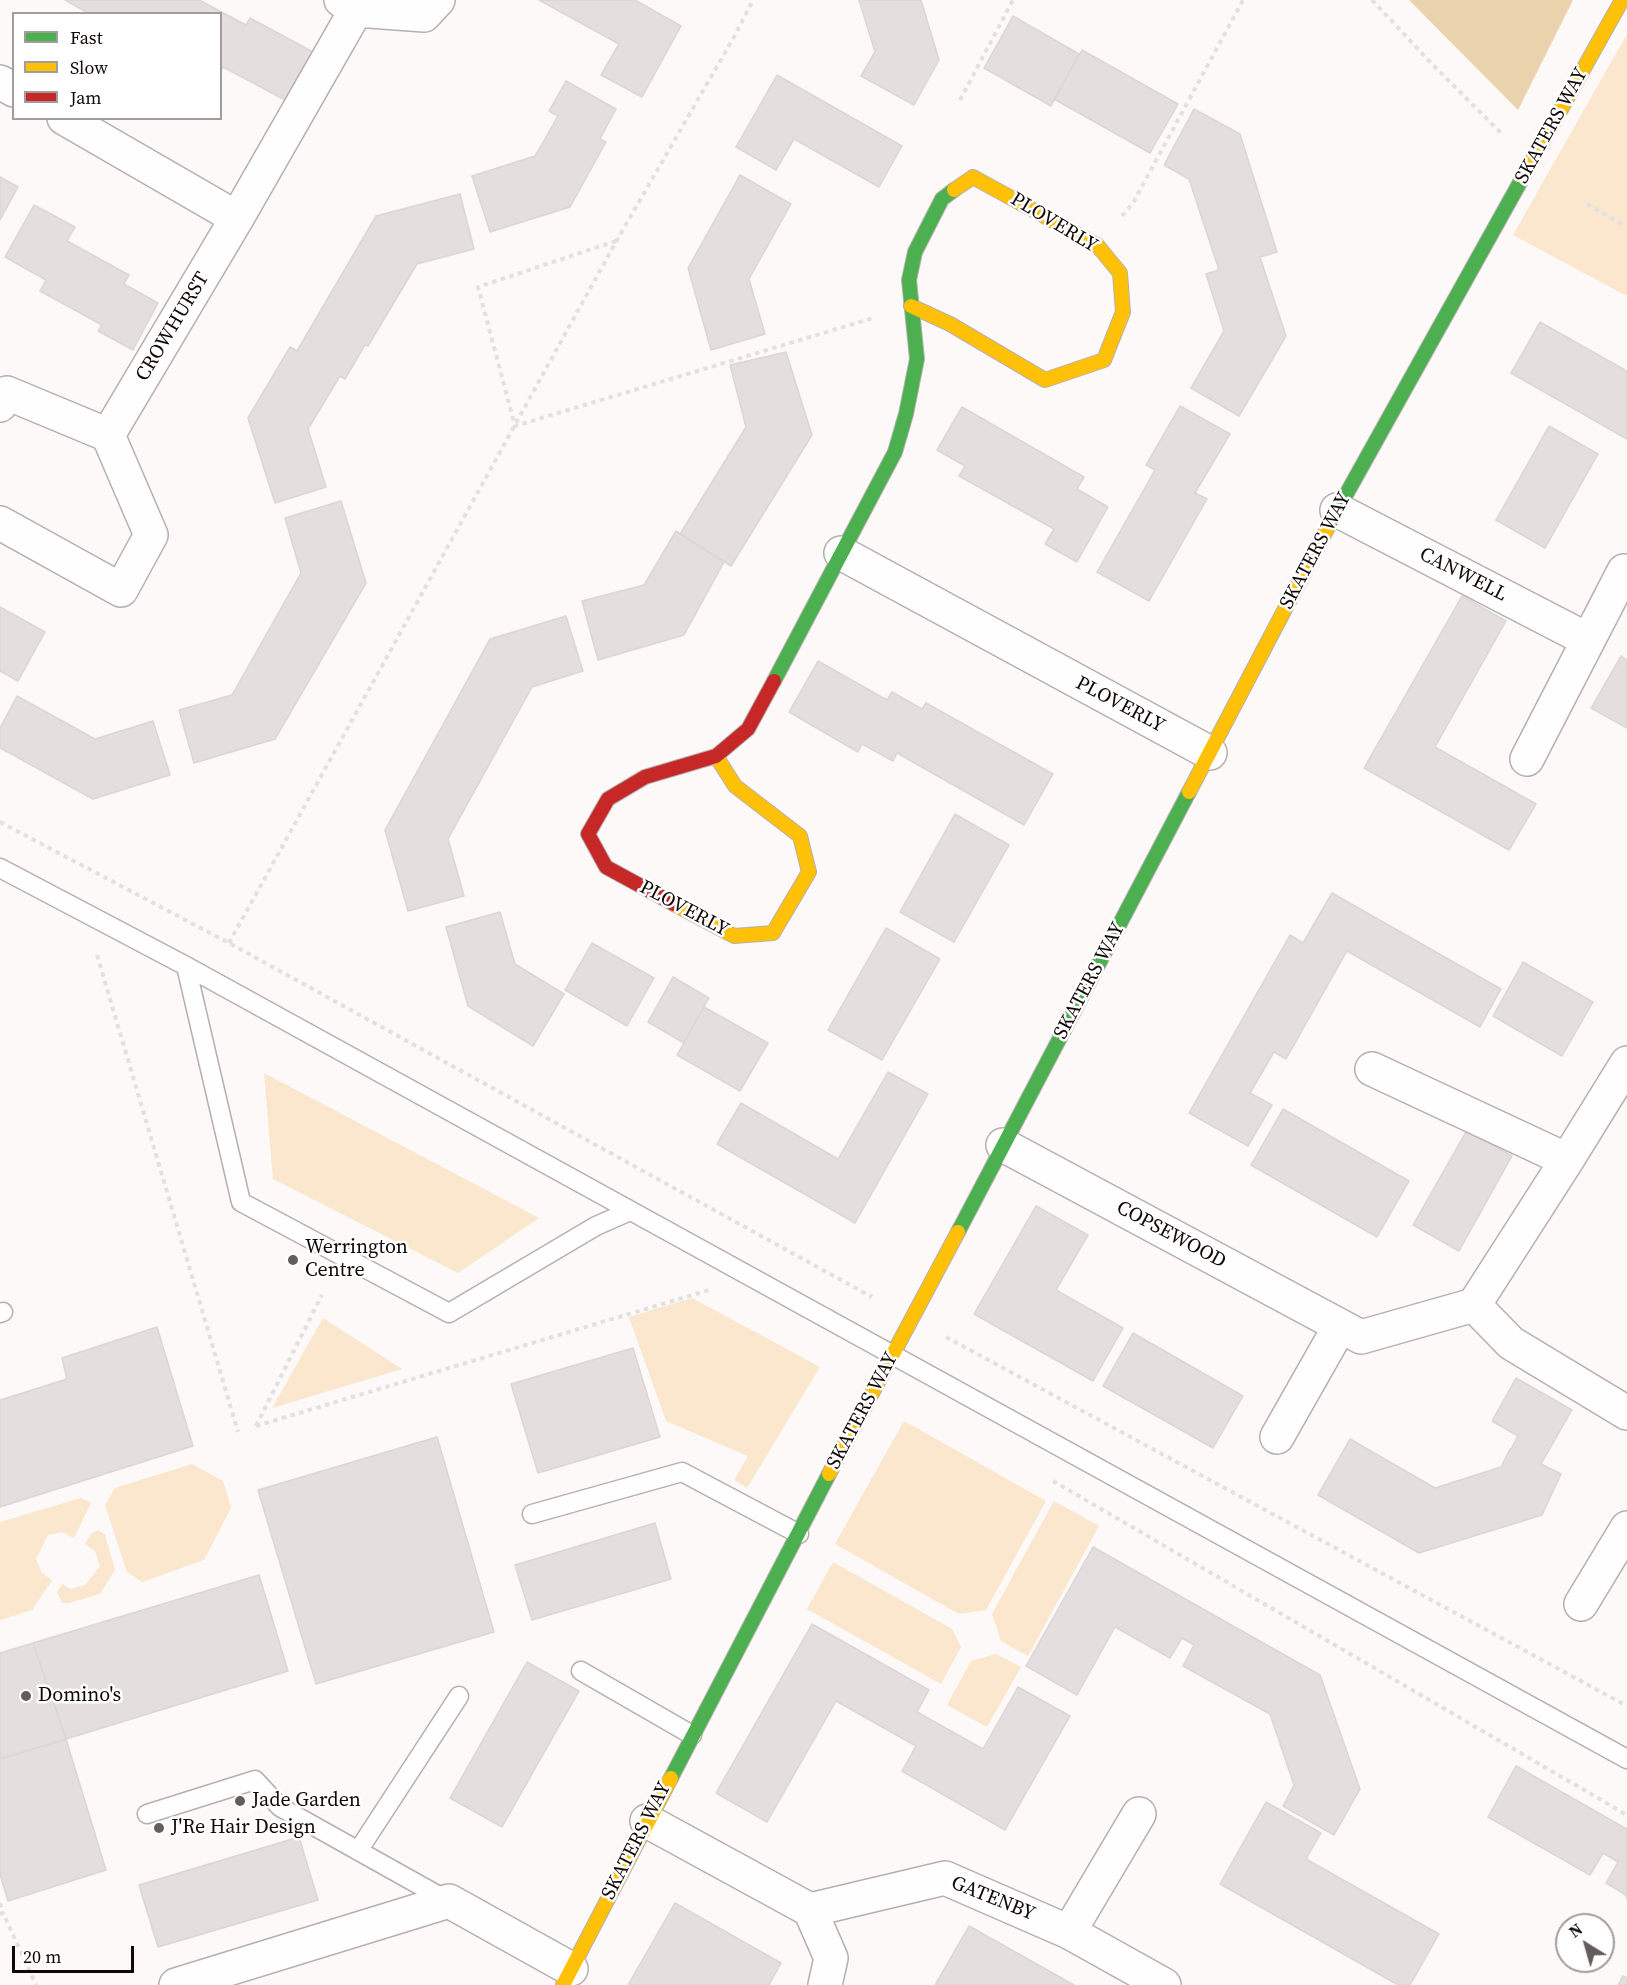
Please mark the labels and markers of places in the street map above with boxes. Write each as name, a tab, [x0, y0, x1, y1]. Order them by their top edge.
place label: Werrington Centre	[305, 1236, 408, 1283]
marker: Werrington Centre	[286, 1253, 300, 1267]
place label: Domino's	[38, 1684, 121, 1708]
marker: Domino's	[19, 1689, 33, 1703]
place label: Jade Garden	[252, 1789, 361, 1813]
marker: Jade Garden	[233, 1794, 247, 1808]
place label: J'Re Hair Design	[171, 1816, 316, 1840]
marker: J'Re Hair Design	[152, 1821, 166, 1835]

